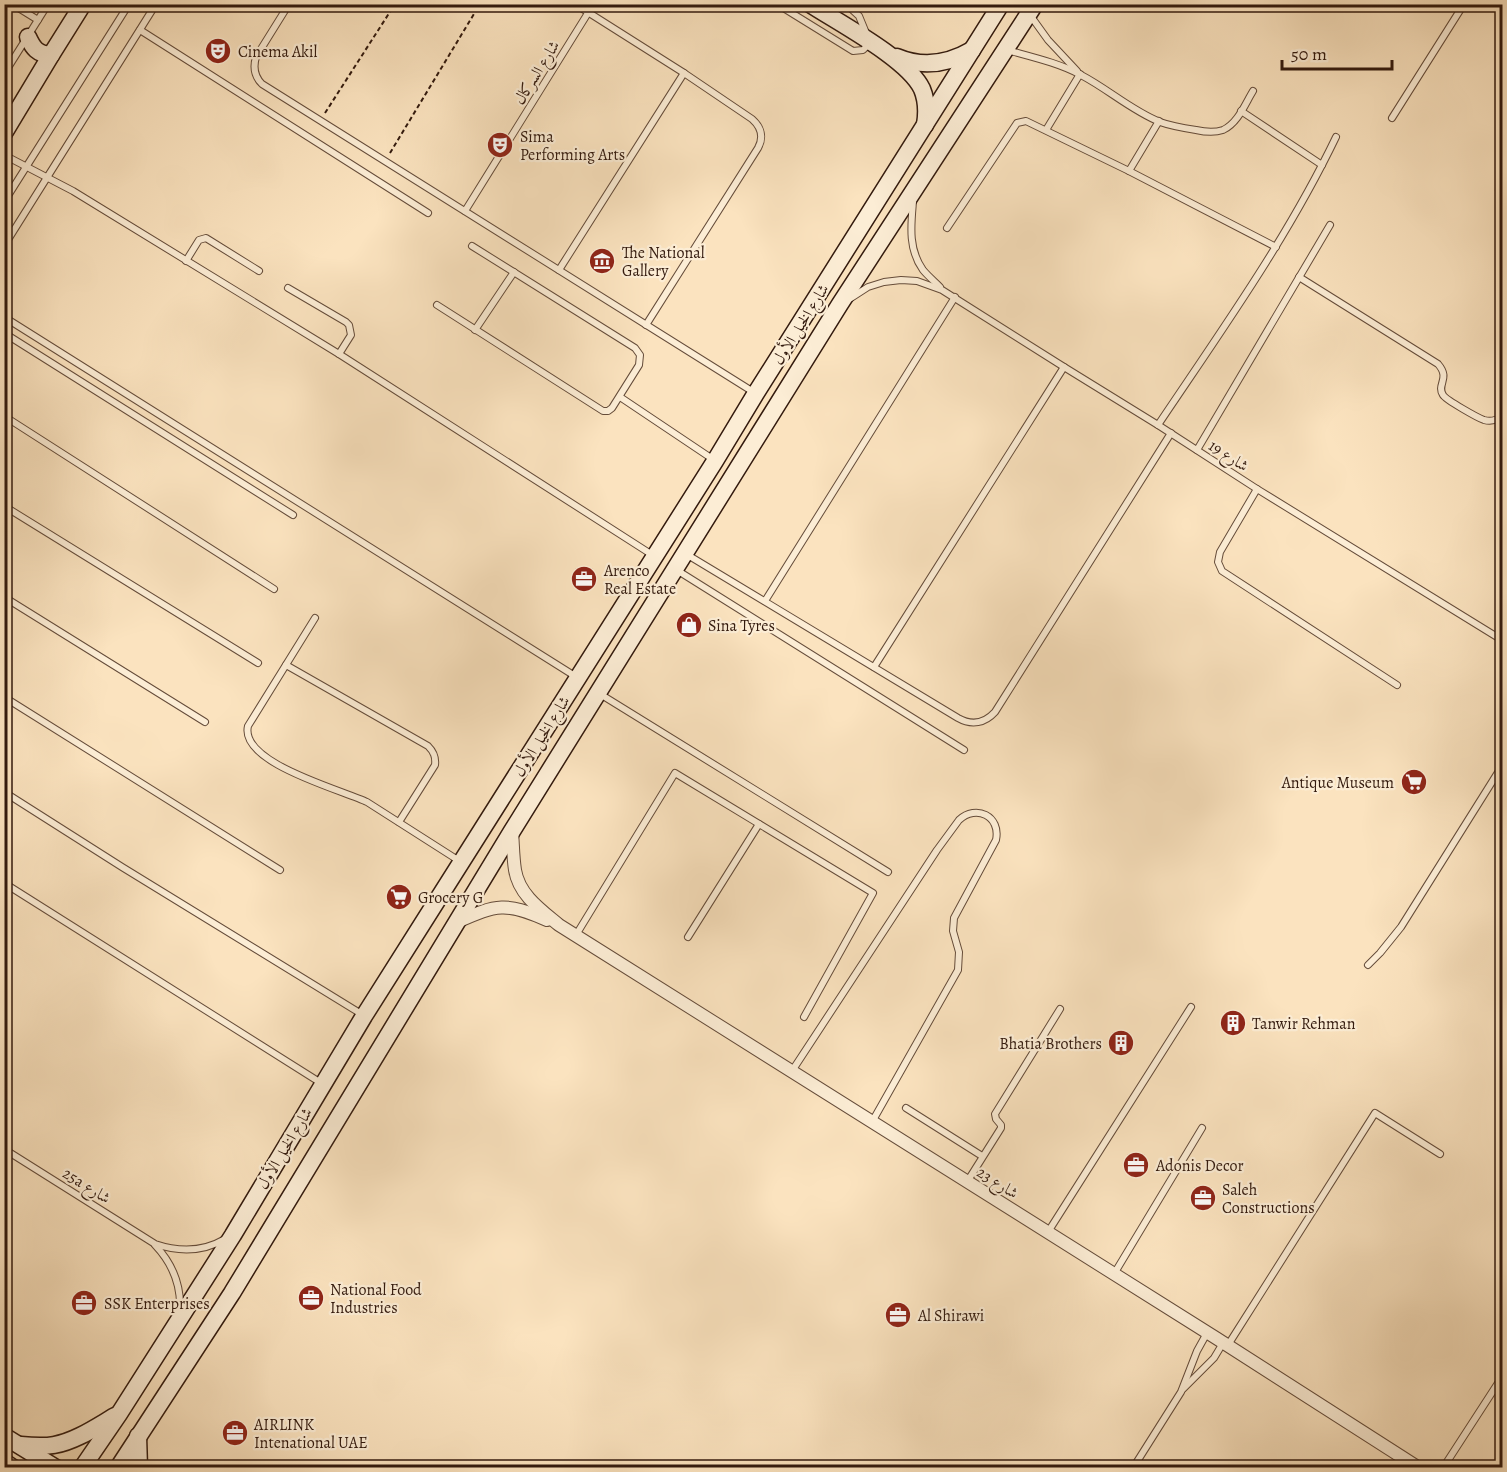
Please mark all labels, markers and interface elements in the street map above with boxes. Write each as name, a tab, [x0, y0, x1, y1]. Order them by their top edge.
scale bar	[1282, 33, 1392, 71]
theatre icon: Cinema Akil	[203, 36, 233, 66]
street label: شارع السركال	[508, 36, 567, 110]
place label: Cinema Akil	[238, 41, 318, 63]
text: 50 m	[1291, 42, 1327, 66]
place label: Sima Performing Arts	[520, 126, 625, 166]
theatre icon: Sima Performing Arts	[485, 130, 515, 160]
place label: The National Gallery	[622, 242, 705, 282]
museum icon: The National Gallery	[587, 246, 617, 276]
street label: شارع الخيل الأول	[766, 279, 836, 370]
street label: شارع 19	[1203, 435, 1253, 479]
place label: Arenco Real Estate	[603, 560, 676, 600]
office icon: Arenco Real Estate	[569, 564, 599, 594]
shop icon: Sina Tyres	[674, 610, 704, 640]
place label: Sina Tyres	[708, 615, 775, 637]
street label: شارع الخيل الأول	[507, 691, 577, 782]
supermarket icon: Antique Museum	[1399, 767, 1429, 797]
place label: Antique Museum	[1281, 772, 1394, 794]
supermarket icon: Grocery G	[384, 882, 414, 912]
place label: Grocery G	[418, 887, 483, 909]
building icon: Tanwir Rehman	[1218, 1008, 1248, 1038]
place label: Tanwir Rehman	[1252, 1013, 1356, 1035]
building icon: Bhatia Brothers	[1106, 1028, 1136, 1058]
place label: Bhatia Brothers	[999, 1033, 1102, 1055]
street label: شارع الخيل الأول	[251, 1103, 320, 1195]
office icon: Adonis Decor	[1121, 1150, 1151, 1180]
place label: Adonis Decor	[1155, 1155, 1244, 1177]
street label: شارع 23	[971, 1162, 1022, 1206]
street label: 25a شارع	[57, 1163, 115, 1211]
place label: Saleh Constructions	[1222, 1179, 1315, 1219]
office icon: Saleh Constructions	[1188, 1183, 1218, 1213]
place label: National Food Industries	[330, 1279, 422, 1319]
office icon: National Food Industries	[296, 1283, 326, 1313]
office icon: SSK Enterprises	[69, 1288, 99, 1318]
place label: SSK Enterprises	[104, 1293, 210, 1315]
office icon: Al Shirawi	[883, 1300, 913, 1330]
place label: Al Shirawi	[917, 1305, 984, 1327]
place label: AIRLINK Intenational UAE	[253, 1414, 368, 1454]
office icon: AIRLINK Intenational UAE	[220, 1418, 250, 1448]

